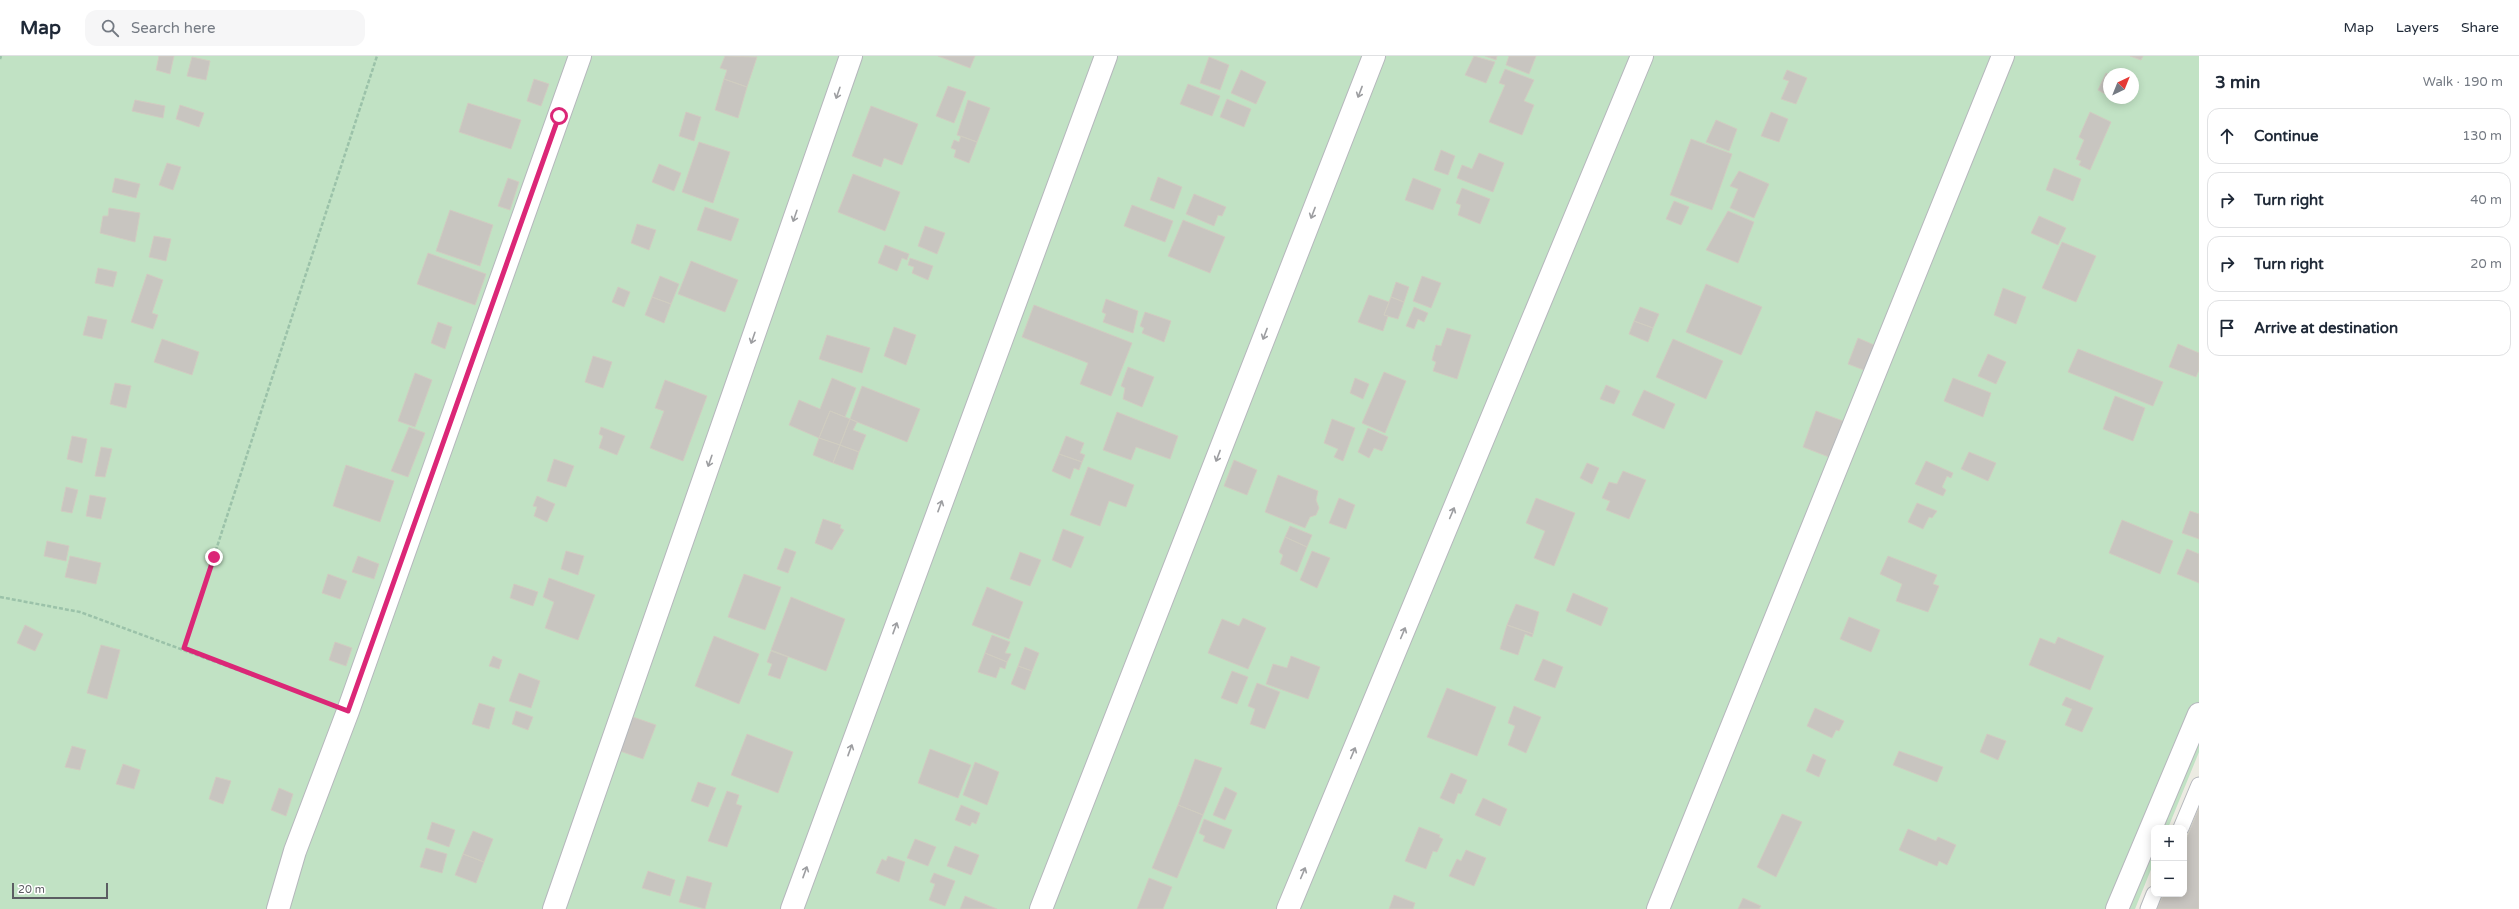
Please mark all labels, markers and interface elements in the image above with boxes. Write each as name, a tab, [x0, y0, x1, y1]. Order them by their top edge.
search box	[85, 10, 365, 46]
text: Map	[20, 17, 61, 39]
icon: search	[99, 17, 121, 39]
text: Search here	[131, 19, 215, 37]
text: Map	[2344, 19, 2374, 36]
text: Layers	[2396, 19, 2439, 36]
text: Share	[2461, 19, 2499, 36]
north arrow	[2103, 68, 2139, 104]
text: 3 min	[2215, 72, 2260, 93]
text: Walk · 190 m	[2423, 74, 2503, 90]
one-way arrow	[834, 86, 841, 99]
one-way arrow	[1355, 86, 1363, 98]
route start	[550, 107, 568, 125]
icon: ahead	[2216, 125, 2238, 147]
text: Continue	[2254, 127, 2318, 145]
text: 130 m	[2462, 128, 2502, 144]
icon: right	[2216, 189, 2238, 211]
text: Turn right	[2254, 191, 2324, 209]
text: 40 m	[2470, 192, 2502, 208]
one-way arrow	[1308, 207, 1316, 219]
one-way arrow	[791, 209, 799, 221]
icon: right	[2216, 253, 2238, 275]
text: Turn right	[2254, 255, 2324, 273]
text: 20 m	[2470, 256, 2502, 272]
icon: arrive	[2216, 317, 2238, 339]
text: Arrive at destination	[2254, 319, 2398, 337]
one-way arrow	[1261, 328, 1269, 340]
one-way arrow	[748, 332, 756, 344]
one-way arrow	[1214, 449, 1221, 461]
one-way arrow	[705, 455, 713, 467]
one-way arrow	[937, 501, 945, 513]
one-way arrow	[1449, 507, 1457, 519]
route end	[205, 548, 223, 566]
one-way arrow	[892, 623, 900, 635]
one-way arrow	[1399, 627, 1407, 639]
one-way arrow	[847, 745, 855, 757]
one-way arrow	[1349, 747, 1357, 759]
map controls	[2151, 825, 2187, 897]
button: +	[2151, 825, 2187, 861]
button: −	[2151, 861, 2187, 897]
one-way arrow	[802, 867, 810, 879]
one-way arrow	[1300, 867, 1307, 879]
scale bar	[12, 881, 108, 900]
text: 20 m	[18, 883, 45, 896]

